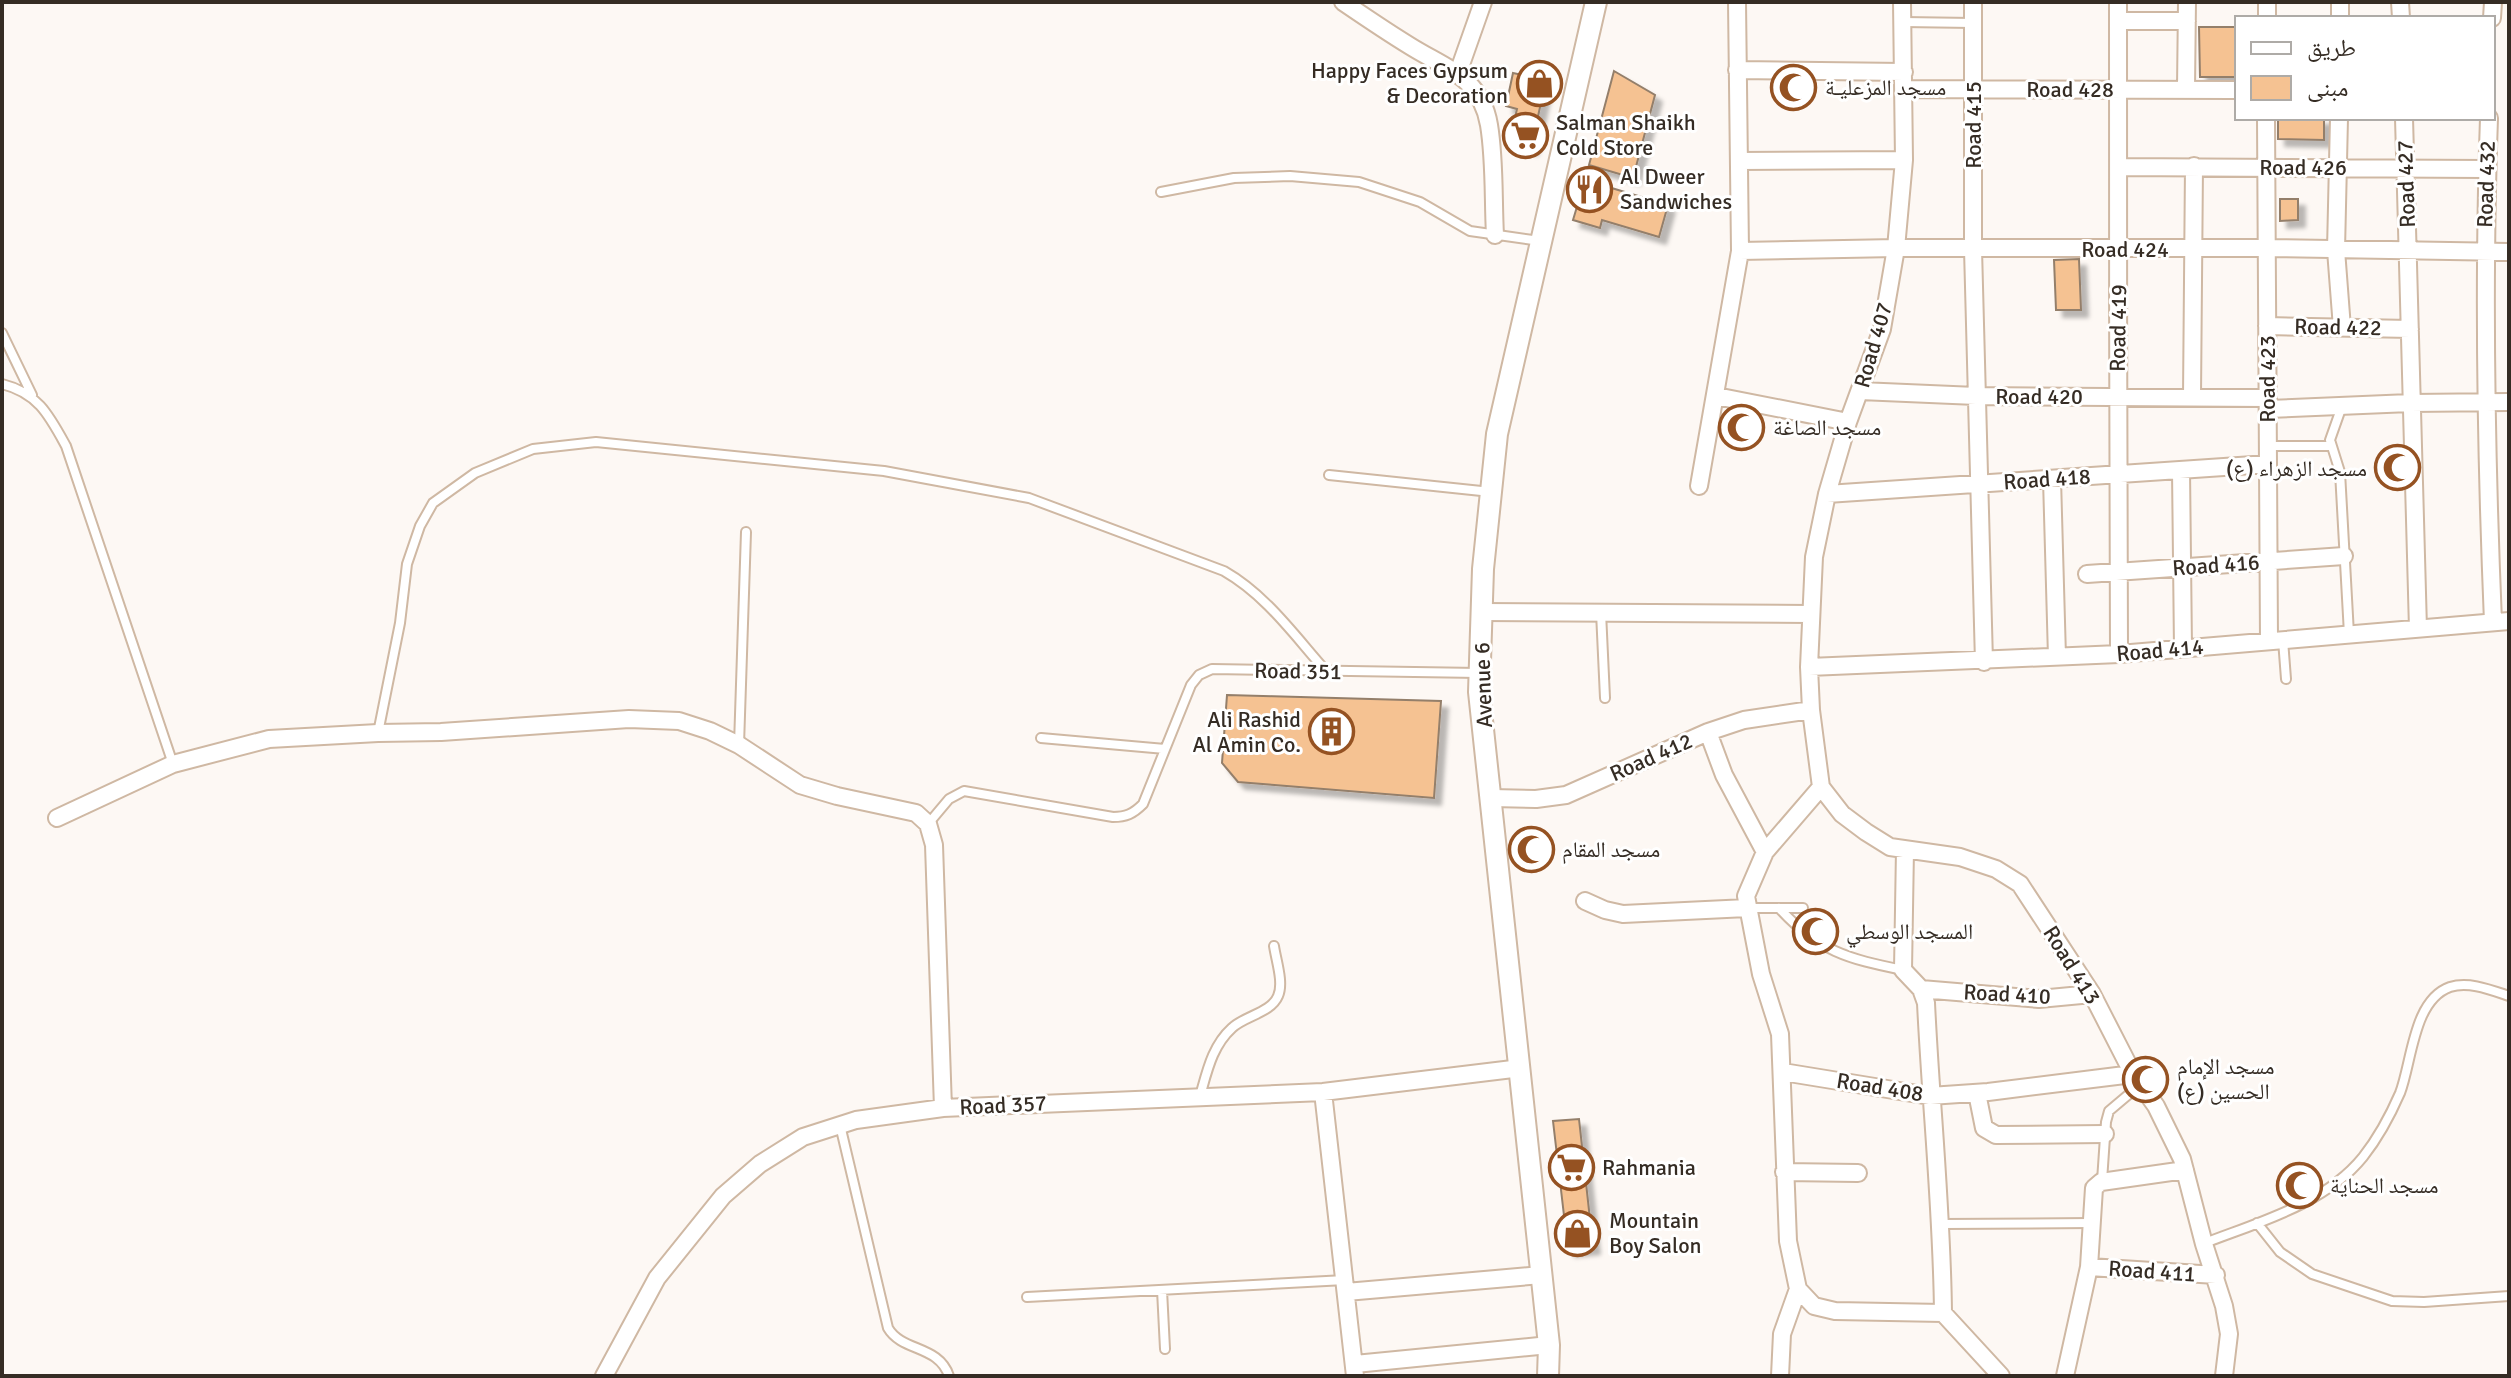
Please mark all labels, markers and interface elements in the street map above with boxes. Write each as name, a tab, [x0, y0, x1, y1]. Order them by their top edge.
legend	[2235, 16, 2495, 120]
text: طريق	[2307, 33, 2356, 63]
place label: Happy Faces Gypsum & Decoration	[1311, 57, 1508, 109]
shop icon: Happy Faces Gypsum & Decoration	[1515, 59, 1563, 107]
mosque icon: مسجد المزعليـة	[1770, 63, 1818, 111]
text: مبنى	[2307, 73, 2348, 103]
place label: مسجد المزعليـة	[1825, 74, 1946, 101]
street label: Road 428	[2026, 76, 2114, 103]
street label: Road 415	[1960, 81, 1987, 169]
place label: Salman Shaikh Cold Store	[1556, 109, 1696, 161]
supermarket icon: Salman Shaikh Cold Store	[1501, 111, 1549, 159]
street label: Road 427	[2391, 140, 2421, 228]
street label: Road 432	[2471, 140, 2501, 228]
street label: Road 426	[2259, 154, 2347, 181]
place label: Al Dweer Sandwiches	[1620, 163, 1732, 215]
restaurant icon: Al Dweer Sandwiches	[1565, 165, 1613, 213]
street label: Road 424	[2081, 236, 2169, 263]
street label: Road 419	[2104, 284, 2132, 372]
street label: Road 407	[1848, 299, 1898, 391]
street label: Road 422	[2294, 313, 2382, 341]
street label: Road 423	[2254, 335, 2281, 423]
street label: Road 420	[1995, 383, 2083, 410]
mosque icon: مسجد الصاغة	[1718, 403, 1766, 451]
place label: مسجد الصاغة	[1773, 414, 1881, 441]
mosque icon: مسجد الزهراء (ع)	[2374, 444, 2422, 492]
place label: مسجد الزهراء (ع)	[2226, 455, 2367, 482]
street label: Road 418	[2002, 462, 2092, 496]
street label: Road 416	[2171, 548, 2261, 582]
street label: Road 414	[2115, 633, 2205, 667]
street label: Avenue 6	[1468, 642, 1498, 728]
street label: Road 351	[1254, 657, 1342, 685]
place label: Ali Rashid Al Amin Co.	[1193, 706, 1301, 758]
building icon: Ali Rashid Al Amin Co.	[1308, 708, 1356, 756]
street label: Road 412	[1606, 727, 1696, 787]
mosque icon: مسجد المقام	[1507, 825, 1555, 873]
place label: مسجد المقام	[1562, 836, 1660, 864]
mosque icon: المسجد الوسطي	[1791, 907, 1839, 955]
place label: المسجد الوسطي	[1846, 918, 1973, 948]
street label: Road 413	[2037, 921, 2107, 1009]
street label: Road 410	[1963, 978, 2051, 1010]
place label: مسجد الإمام الحسين (ع)	[2177, 1053, 2275, 1105]
mosque icon: مسجد الإمام الحسين (ع)	[2122, 1055, 2170, 1103]
street label: Road 408	[1835, 1067, 1925, 1107]
street label: Road 357	[959, 1089, 1047, 1121]
supermarket icon: Rahmania	[1547, 1143, 1595, 1191]
place label: Rahmania	[1602, 1154, 1696, 1181]
mosque icon: مسجد الحناية	[2275, 1161, 2323, 1209]
place label: مسجد الحناية	[2330, 1172, 2439, 1199]
place label: Mountain Boy Salon	[1609, 1207, 1702, 1259]
shop icon: Mountain Boy Salon	[1554, 1209, 1602, 1257]
street label: Road 411	[2107, 1254, 2197, 1288]

